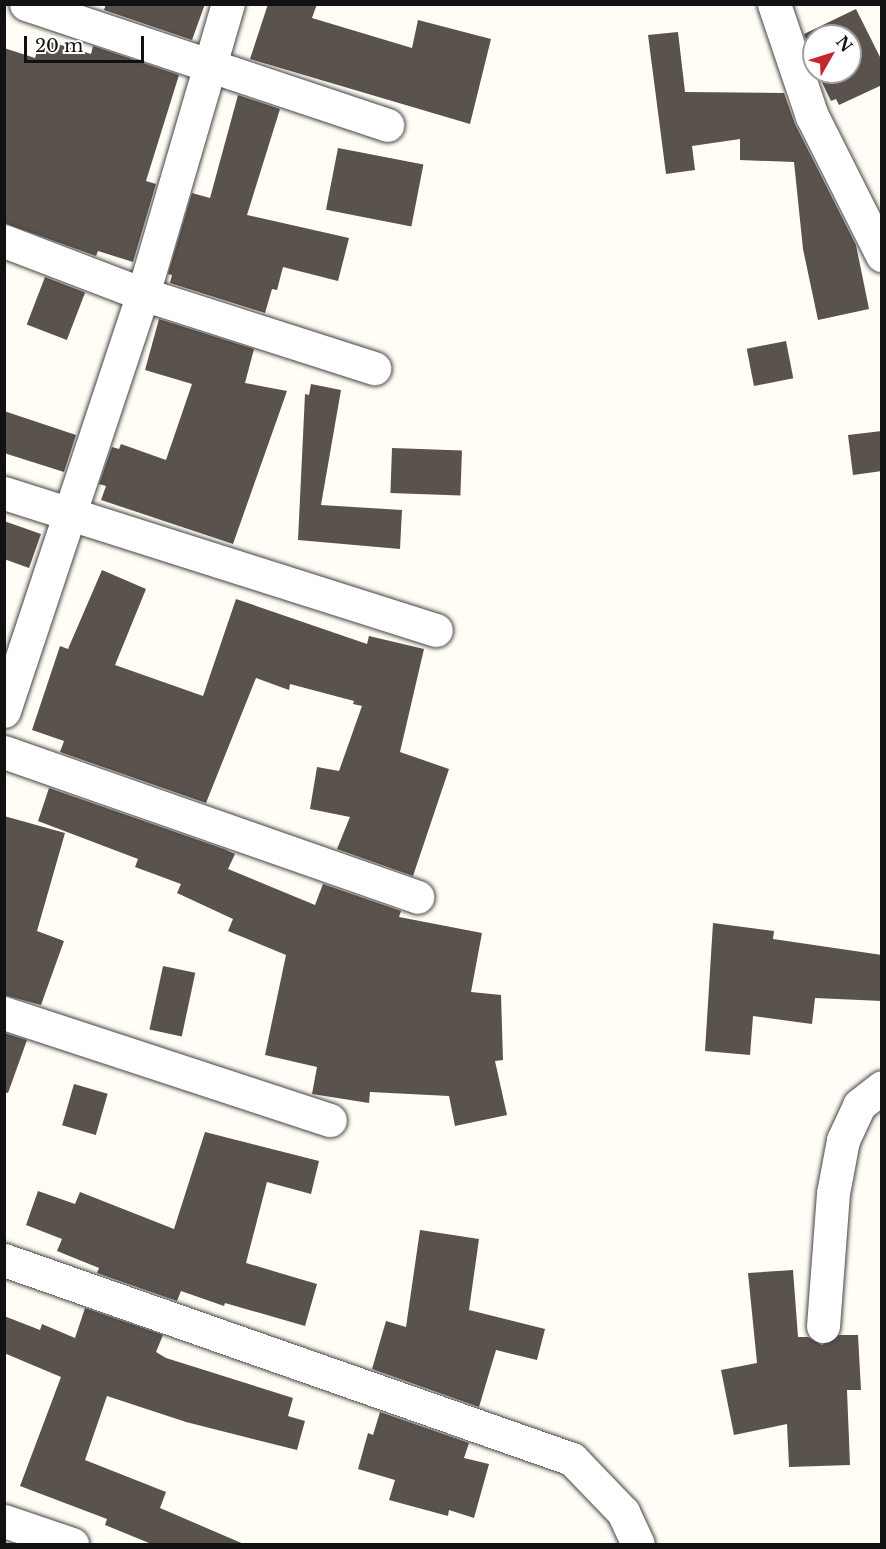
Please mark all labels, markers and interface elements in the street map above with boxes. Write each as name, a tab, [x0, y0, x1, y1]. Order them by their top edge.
scale bar	[27, 24, 147, 62]
north arrow	[802, 24, 862, 84]
text: N	[832, 32, 857, 56]
text: 20 m	[35, 35, 83, 57]

